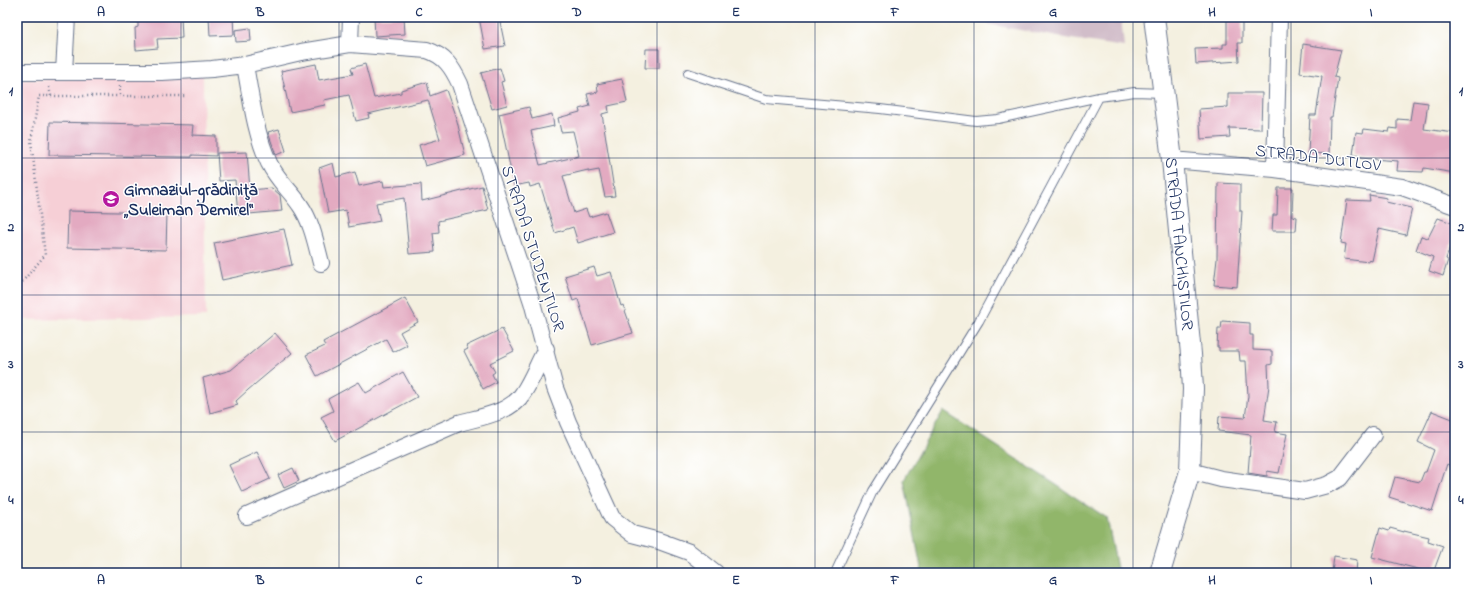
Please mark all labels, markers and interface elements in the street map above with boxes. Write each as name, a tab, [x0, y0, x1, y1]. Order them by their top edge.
text: A	[97, 3, 105, 22]
text: B	[255, 3, 265, 22]
text: C	[415, 3, 423, 22]
text: D	[571, 3, 582, 22]
text: E	[732, 3, 740, 22]
text: F	[890, 3, 900, 22]
text: G	[1049, 3, 1057, 22]
text: H	[1208, 3, 1216, 22]
text: I	[1369, 3, 1373, 22]
text: 1	[9, 82, 14, 101]
text: 1	[1459, 82, 1464, 101]
street label: STRADA DUTLOV	[1254, 138, 1383, 179]
street label: STRADA TANCHIȘTILOR	[1158, 156, 1200, 332]
street label: STRADA STUDENȚILOR	[494, 162, 571, 335]
place label: Gimnaziul-grădiniţă „Suleiman Demirel“	[123, 178, 258, 223]
school or university icon: Gimnaziul-grădiniţă „Suleiman Demirel“	[101, 189, 121, 209]
text: 2	[7, 218, 15, 237]
text: 2	[1457, 218, 1465, 237]
text: 3	[7, 355, 14, 374]
text: 3	[1457, 355, 1464, 374]
text: 4	[7, 491, 14, 510]
text: 4	[1457, 491, 1464, 510]
text: A	[97, 571, 105, 590]
text: B	[255, 571, 265, 590]
text: C	[415, 571, 423, 590]
text: D	[571, 571, 582, 590]
text: E	[732, 571, 740, 590]
text: F	[890, 571, 900, 590]
text: G	[1049, 571, 1057, 590]
text: H	[1208, 571, 1216, 590]
text: I	[1369, 571, 1373, 590]

